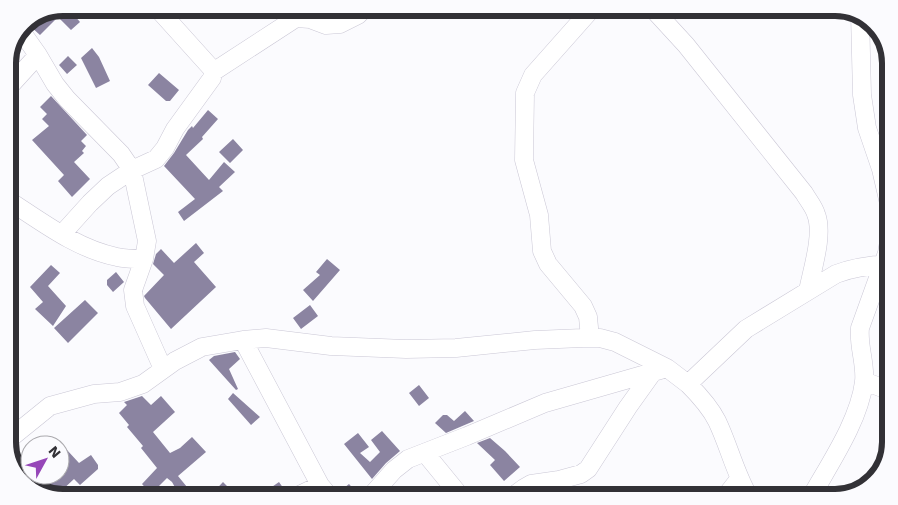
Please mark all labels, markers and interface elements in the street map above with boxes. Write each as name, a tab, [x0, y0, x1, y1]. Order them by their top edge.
north arrow	[20, 435, 70, 485]
text: N	[45, 443, 64, 461]

